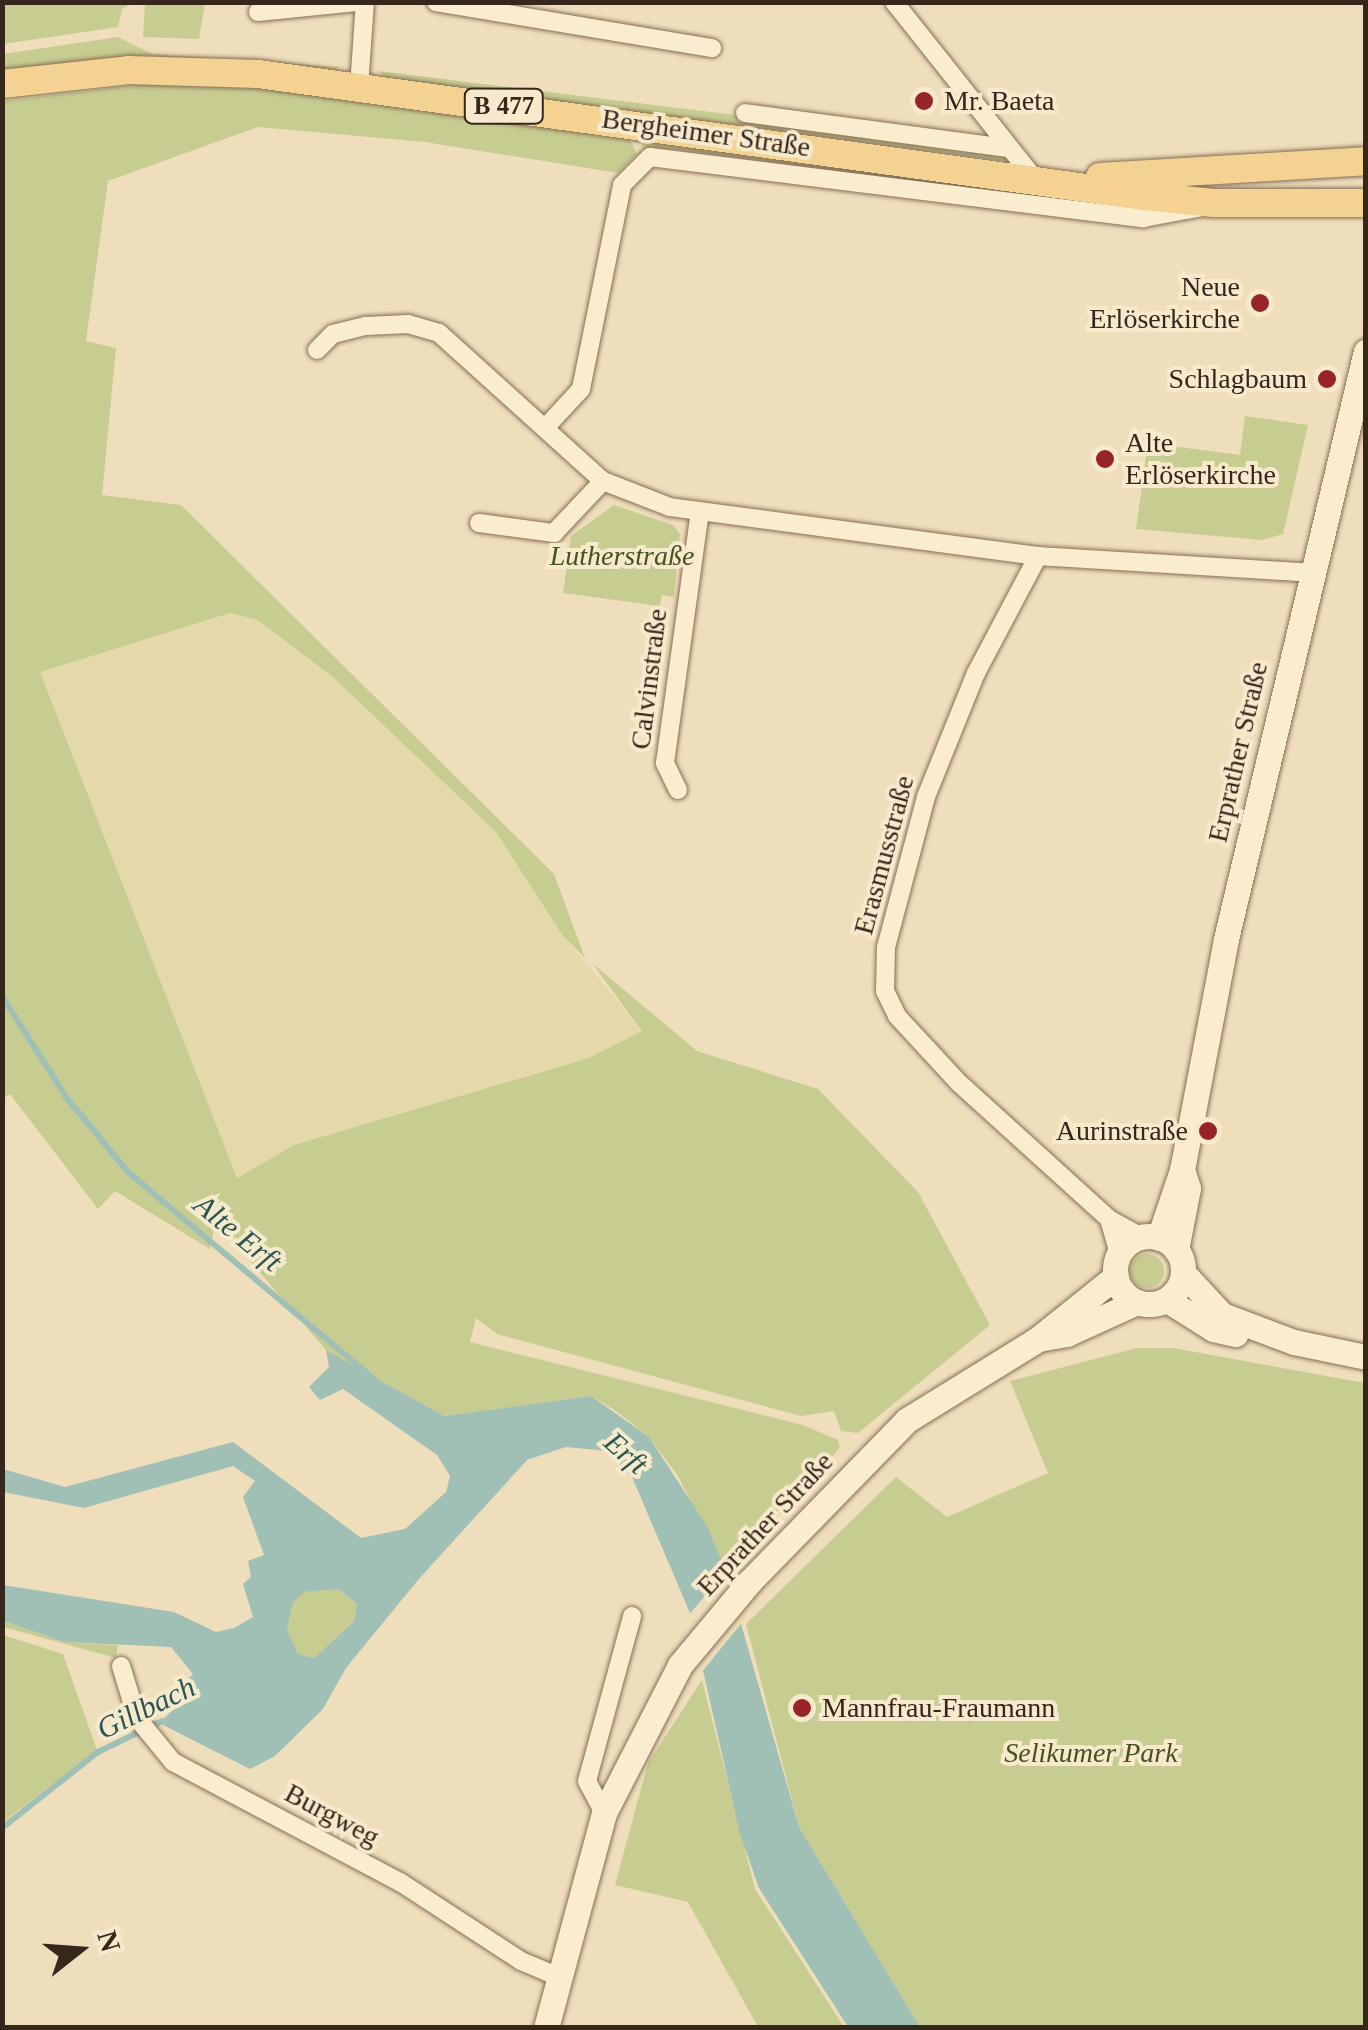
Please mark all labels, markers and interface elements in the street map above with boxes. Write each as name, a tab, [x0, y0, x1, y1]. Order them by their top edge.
place label: Mr. Baeta	[944, 84, 1054, 118]
road number: B 477	[462, 86, 546, 126]
marker: Mr. Baeta	[913, 90, 935, 112]
street label: Bergheimer Straße	[600, 102, 812, 164]
place label: Neue Erlöserkirche	[1089, 270, 1240, 336]
marker: Neue Erlöserkirche	[1249, 292, 1271, 314]
place label: Schlagbaum	[1169, 362, 1307, 396]
marker: Schlagbaum	[1316, 368, 1338, 390]
place label: Alte Erlöserkirche	[1125, 426, 1276, 492]
marker: Alte Erlöserkirche	[1094, 448, 1116, 470]
park label: Lutherstraße	[550, 539, 694, 573]
street label: Calvinstraße	[624, 607, 674, 751]
street label: Erprather Straße	[1201, 658, 1275, 846]
street label: Erasmusstraße	[847, 772, 921, 938]
place label: Aurinstraße	[1056, 1114, 1188, 1148]
marker: Aurinstraße	[1197, 1120, 1219, 1142]
water label: Alte Erft	[187, 1187, 289, 1279]
water label: Erft	[597, 1424, 655, 1482]
street label: Erprather Straße	[690, 1445, 840, 1603]
water label: Gillbach	[91, 1669, 201, 1747]
place label: Mannfrau-Fraumann	[822, 1691, 1055, 1725]
marker: Mannfrau-Fraumann	[791, 1697, 813, 1719]
park label: Selikumer Park	[1004, 1736, 1178, 1770]
street label: Burgweg	[279, 1776, 385, 1854]
north arrow	[30, 1900, 130, 2000]
text: N	[91, 1927, 127, 1955]

